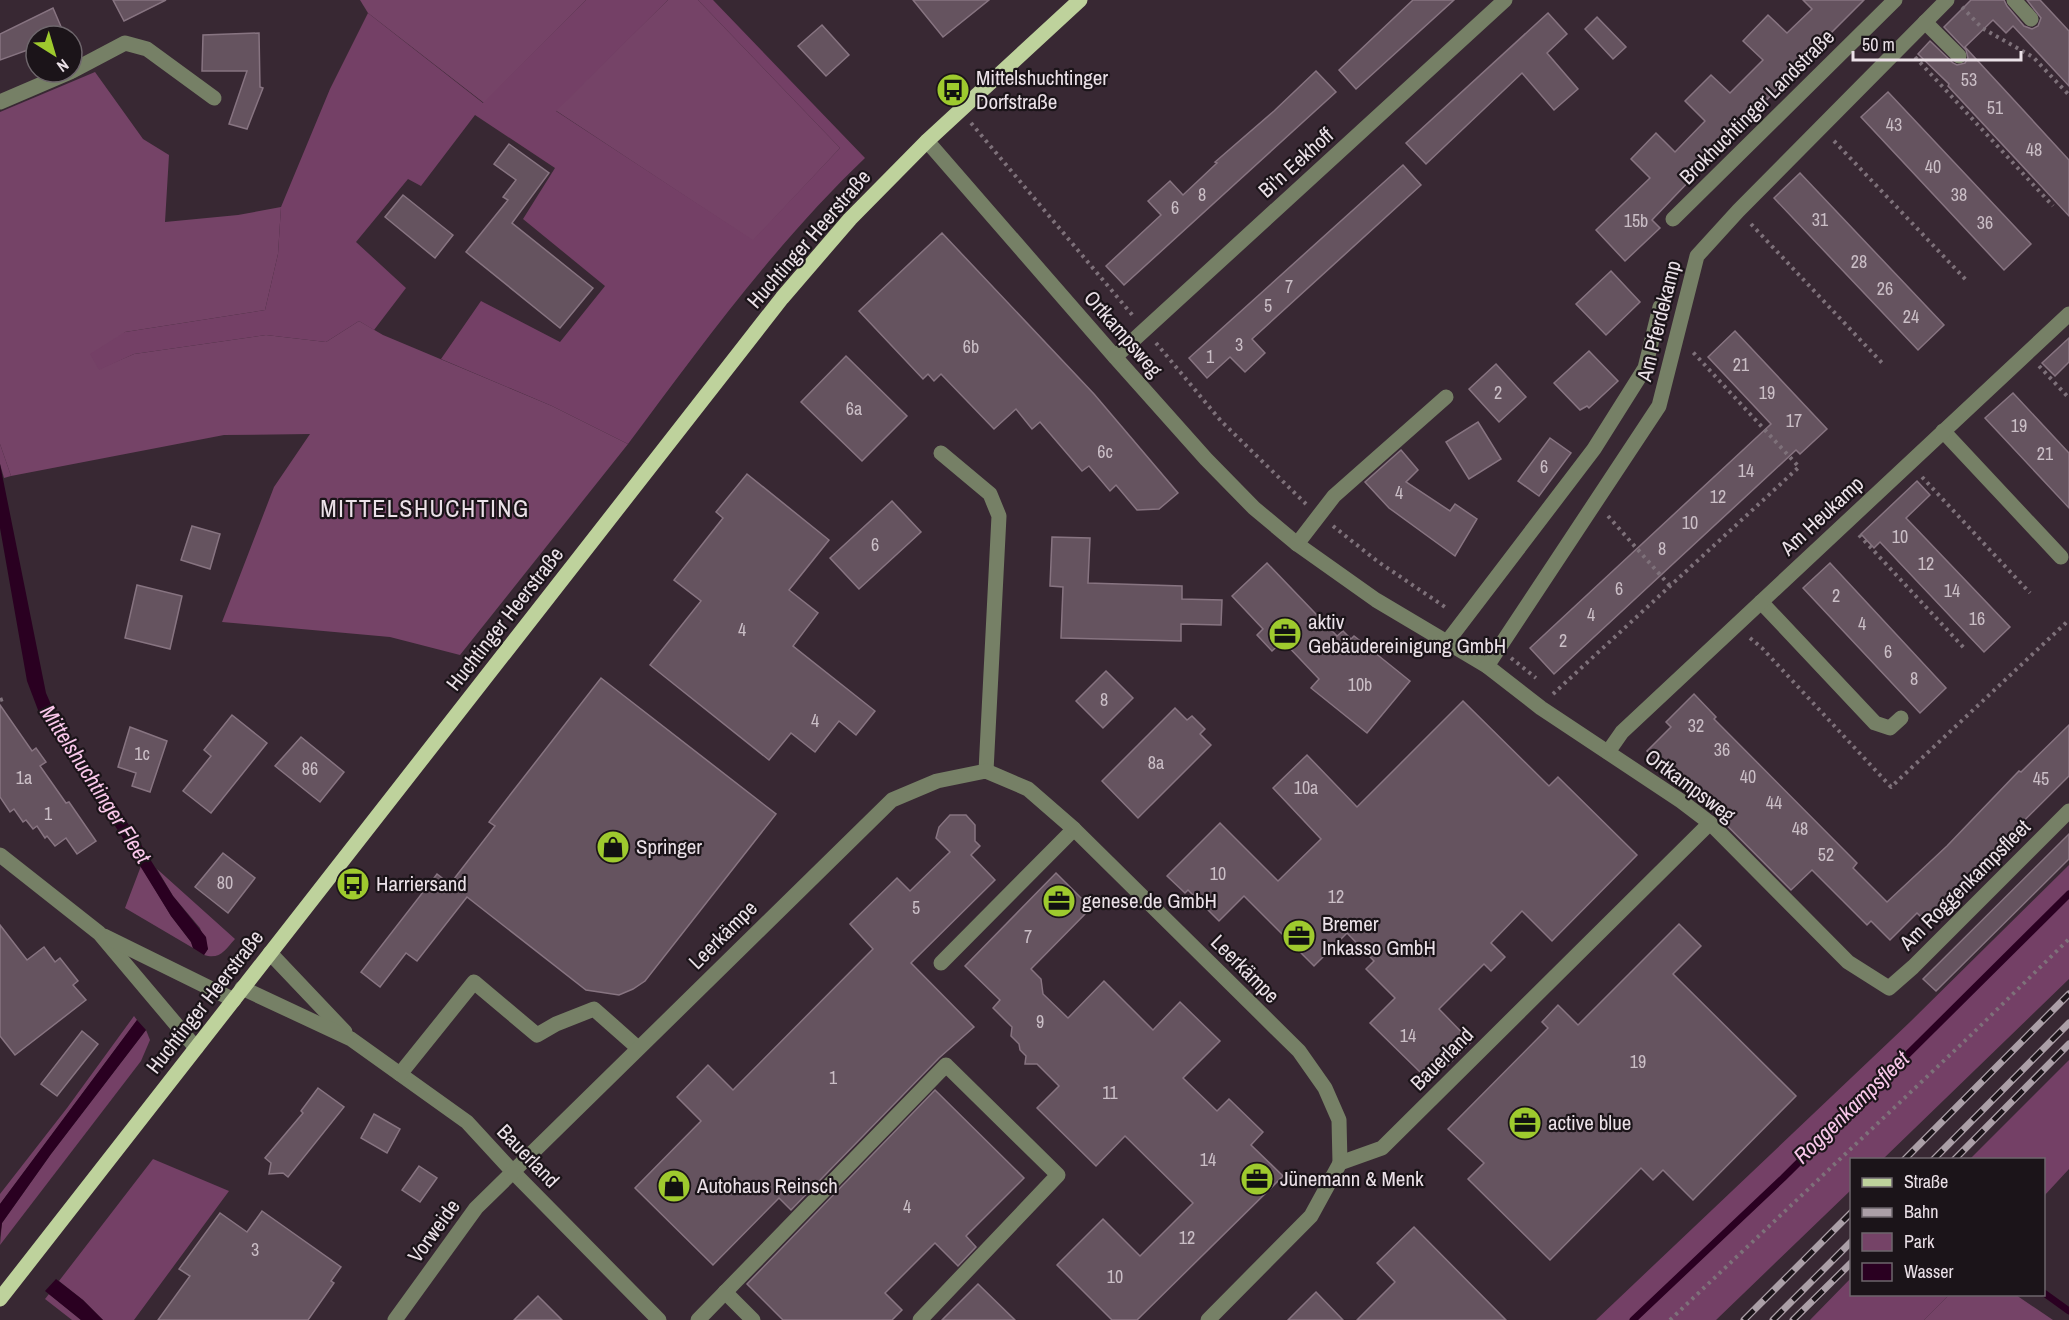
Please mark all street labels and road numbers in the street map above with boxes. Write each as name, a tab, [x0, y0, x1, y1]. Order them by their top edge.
street label: Brokhuchtinger Landstraße	[1673, 23, 1841, 191]
street label: Bi'n Eekhoff	[1252, 121, 1340, 204]
street label: Huchtinger Heerstraße	[740, 163, 877, 314]
street label: Am Pferdekamp	[1629, 257, 1688, 385]
street label: Ortkampsweg	[1078, 284, 1169, 384]
street label: Am Heukamp	[1773, 469, 1870, 562]
street label: Huchtinger Heerstraße	[439, 541, 570, 697]
street label: Ortkampsweg	[1639, 742, 1742, 829]
street label: Am Roggenkampsfleet	[1892, 813, 2037, 957]
street label: Leerkämpe	[682, 894, 763, 975]
street label: Huchtinger Heerstraße	[139, 924, 270, 1080]
street label: Leerkämpe	[1205, 928, 1286, 1009]
street label: Bauerland	[1404, 1021, 1480, 1097]
street label: Bauerland	[491, 1117, 566, 1194]
street label: Vorweide	[401, 1193, 466, 1268]

